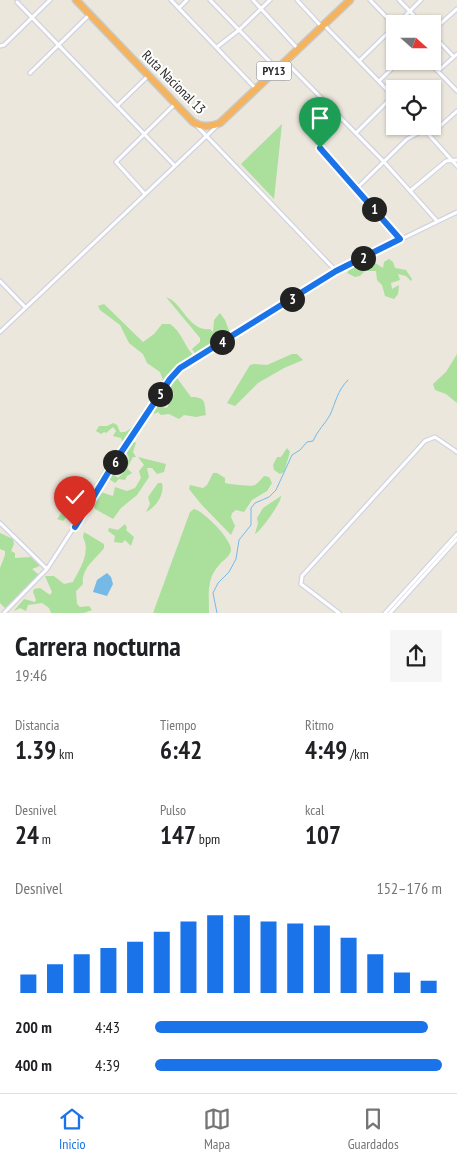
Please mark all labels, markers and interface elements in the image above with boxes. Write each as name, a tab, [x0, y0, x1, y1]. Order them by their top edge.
north arrow	[386, 15, 441, 70]
map controls	[386, 15, 441, 135]
street label: Ruta Nacional 13	[138, 46, 210, 118]
road number: PY13	[256, 61, 292, 80]
button: locate	[386, 80, 441, 135]
pin	[299, 97, 341, 148]
icon: arrive	[306, 104, 334, 132]
pin: 1	[362, 196, 386, 222]
text: 1	[371, 200, 378, 218]
pin: 2	[350, 246, 376, 270]
text: 2	[360, 249, 367, 267]
pin: 3	[280, 286, 304, 312]
text: 3	[289, 290, 296, 308]
pin: 4	[210, 330, 234, 354]
text: 4	[219, 333, 226, 351]
pin: 5	[148, 382, 172, 406]
text: 5	[157, 385, 164, 403]
pin: 6	[102, 450, 128, 474]
text: 6	[112, 453, 119, 471]
pin	[54, 476, 96, 527]
icon: check	[61, 483, 89, 511]
text: Carrera nocturna	[15, 627, 181, 664]
button: share	[390, 630, 442, 682]
text: 19:46	[15, 665, 47, 685]
text: Distancia	[15, 716, 59, 734]
text: Tiempo	[160, 716, 196, 734]
text: Ritmo	[305, 716, 334, 734]
text: 1.39	[15, 734, 56, 766]
text: 6:42	[160, 734, 202, 766]
text: 4:49	[305, 734, 347, 766]
text: km	[56, 745, 74, 763]
text: /km	[347, 745, 369, 763]
text: Desnivel	[15, 801, 57, 819]
text: Pulso	[160, 801, 186, 819]
text: kcal	[305, 801, 324, 819]
text: 24	[15, 819, 39, 851]
text: 147	[160, 819, 196, 851]
text: 107	[305, 819, 341, 851]
text: m	[39, 830, 51, 848]
text: bpm	[196, 830, 220, 848]
text: Desnivel	[15, 878, 62, 898]
text: 152–176 m	[377, 878, 442, 898]
text: 200 m	[15, 1017, 52, 1037]
text: 4:43	[95, 1017, 120, 1037]
text: 400 m	[15, 1055, 52, 1075]
text: 4:39	[95, 1055, 120, 1075]
tab: Inicio	[58, 1105, 86, 1153]
tab: Mapa	[203, 1105, 231, 1153]
tab: Guardados	[348, 1105, 399, 1153]

